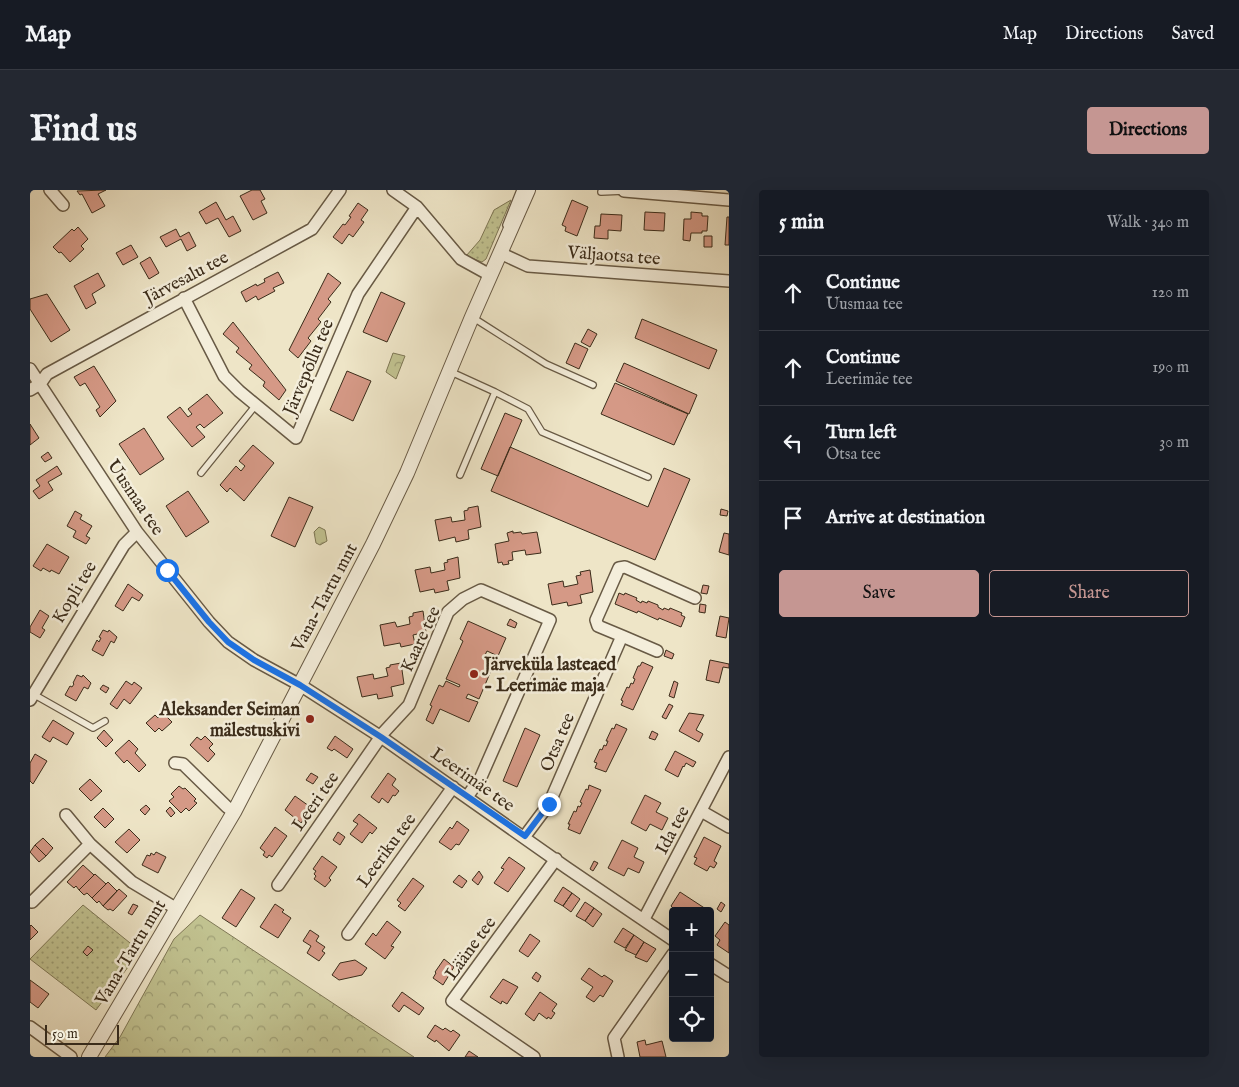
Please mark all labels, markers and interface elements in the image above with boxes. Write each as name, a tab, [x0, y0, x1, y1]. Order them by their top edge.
text: Map	[25, 19, 71, 50]
text: Map	[1003, 23, 1037, 46]
text: Directions	[1065, 23, 1143, 46]
text: Saved	[1171, 23, 1214, 46]
button: Directions	[1087, 107, 1209, 154]
text: Find us	[30, 108, 137, 153]
text: 5 min	[779, 209, 824, 236]
text: Walk · 340 m	[1107, 213, 1189, 233]
street label: Väljaotsa tee	[566, 242, 661, 271]
street label: Järvesalu tee	[139, 246, 233, 311]
text: Continue	[826, 271, 900, 295]
icon: ahead	[779, 279, 807, 307]
text: 120 m	[1152, 283, 1189, 303]
text: Uusmaa tee	[826, 295, 903, 315]
street label: Järvepõllu tee	[278, 316, 340, 421]
text: Continue	[826, 346, 900, 370]
icon: ahead	[779, 354, 807, 382]
text: 190 m	[1152, 358, 1189, 378]
text: Leerimäe tee	[826, 370, 913, 390]
text: Turn left	[826, 421, 897, 445]
icon: left	[779, 429, 807, 457]
text: 30 m	[1159, 433, 1189, 453]
text: Otsa tee	[826, 445, 881, 465]
street label: Uusmaa tee	[101, 456, 168, 540]
icon: arrive	[779, 504, 807, 532]
text: Arrive at destination	[826, 506, 985, 530]
street label: Vana-Tartu mnt	[287, 540, 363, 657]
street label: Kopli tee	[48, 557, 103, 628]
route start	[156, 559, 179, 582]
button: Save	[779, 570, 979, 617]
button: Share	[989, 570, 1189, 617]
street label: Kaare tee	[396, 603, 447, 676]
place label: Järveküla lasteaed - Leerimäe maja	[482, 654, 617, 698]
marker: Järveküla lasteaed - Leerimäe maja	[468, 668, 480, 680]
place label: Aleksander Seiman mälestuskivi	[158, 699, 300, 743]
street label: Otsa tee	[536, 710, 581, 776]
marker: Aleksander Seiman mälestuskivi	[304, 713, 316, 725]
street label: Leerimäe tee	[426, 743, 519, 818]
street label: Leeri tee	[287, 768, 345, 836]
route end	[538, 793, 561, 816]
street label: Ida tee	[651, 803, 696, 859]
street label: Leeriku tee	[352, 809, 422, 893]
street label: Vana-Tartu mnt	[90, 896, 172, 1011]
map controls	[669, 907, 714, 1042]
button: +	[669, 907, 714, 952]
street label: Lääne tee	[441, 913, 502, 985]
button: −	[669, 952, 714, 997]
button: locate	[669, 997, 714, 1042]
scale bar	[45, 1022, 119, 1045]
text: 50 m	[52, 1025, 78, 1043]

